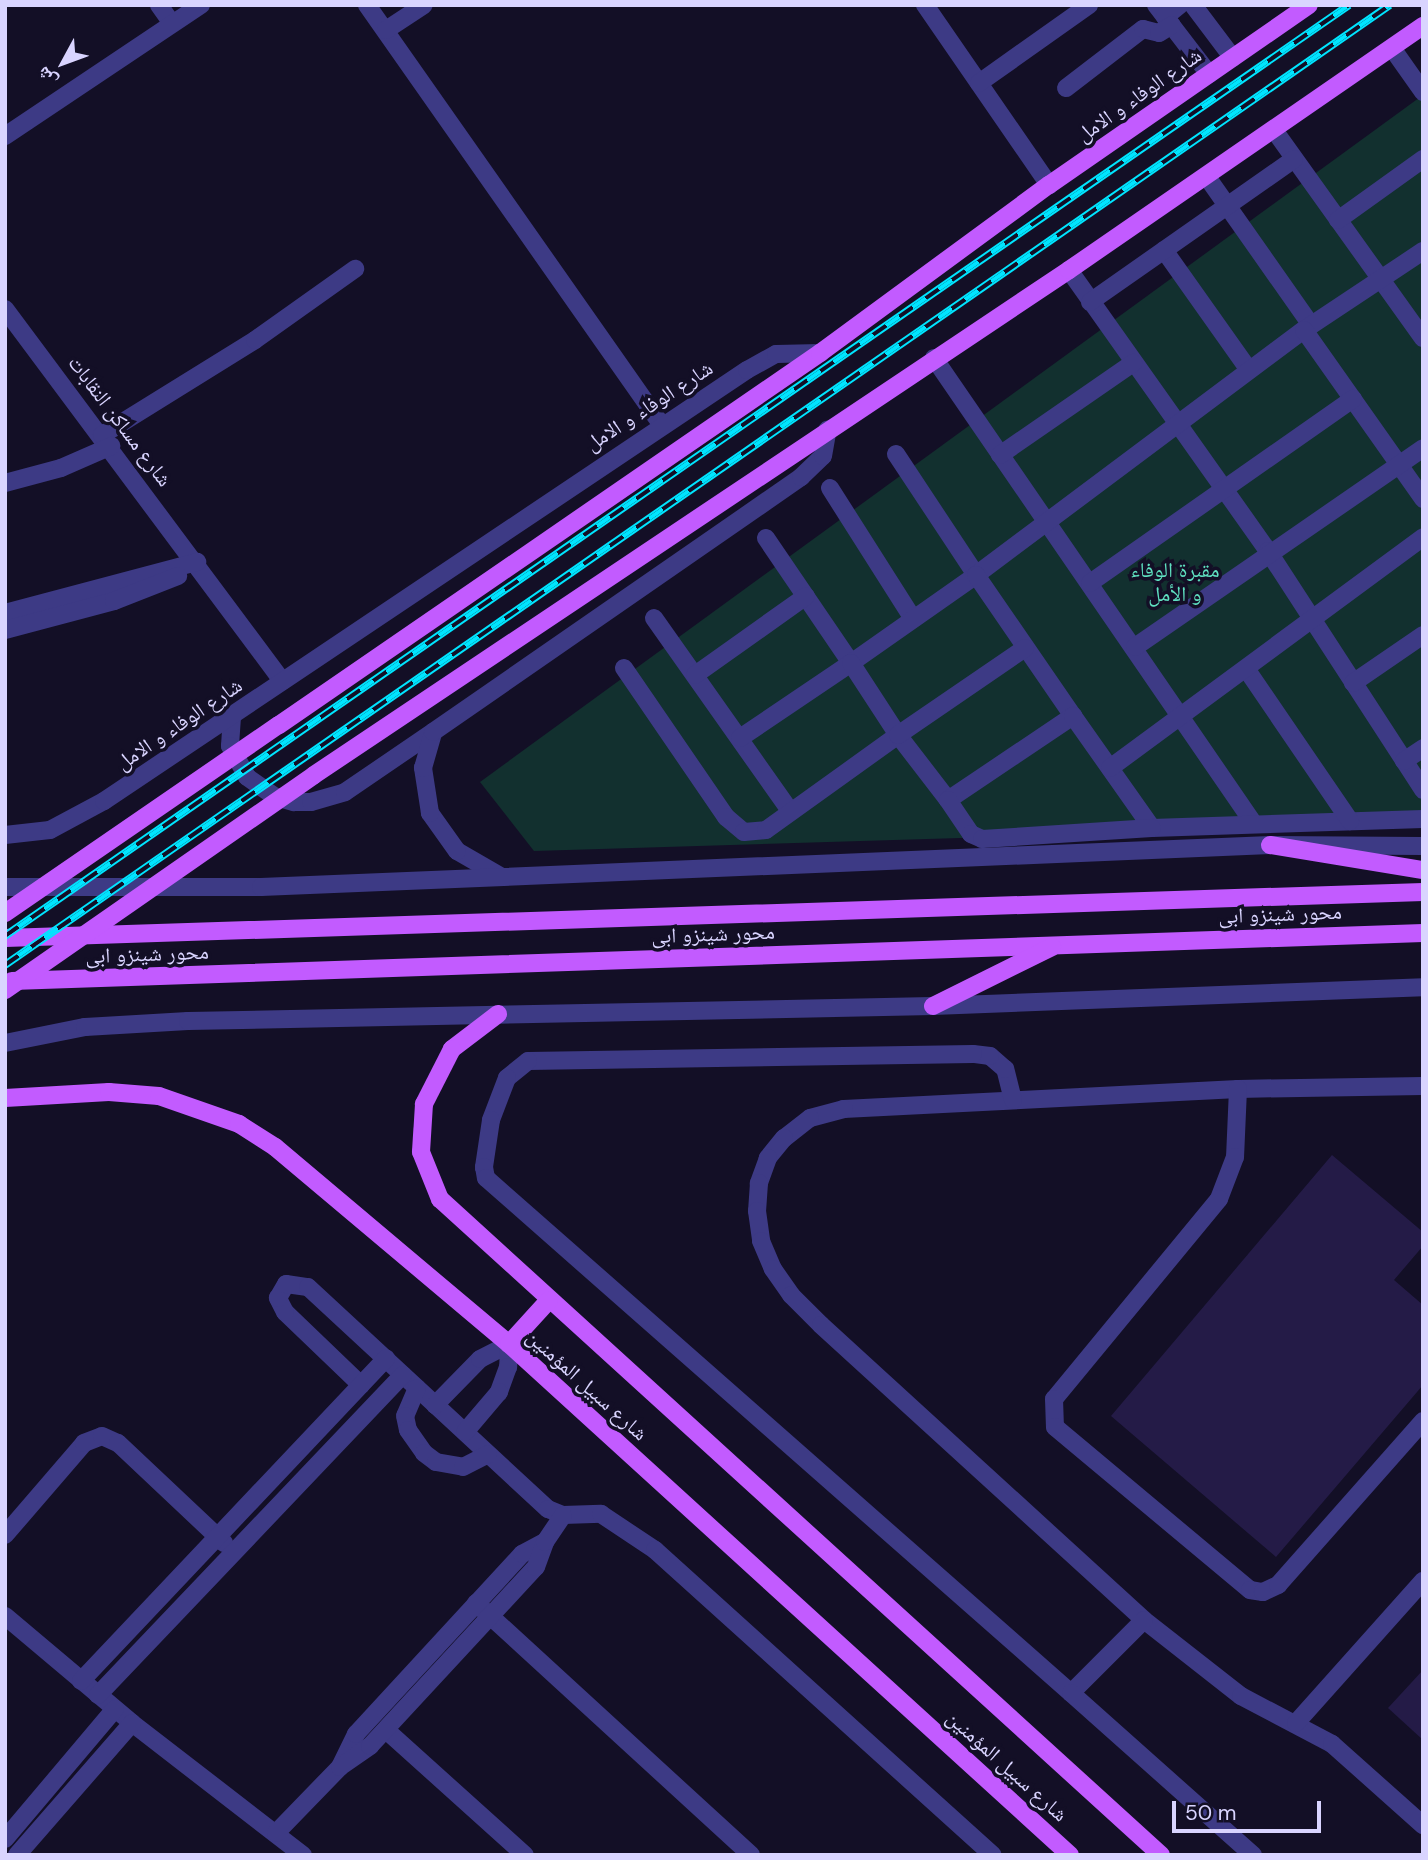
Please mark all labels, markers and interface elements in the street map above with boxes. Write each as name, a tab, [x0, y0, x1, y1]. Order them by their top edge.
north arrow	[28, 28, 98, 98]
street label: شارع الوفاء و الامل	[1072, 43, 1206, 147]
text: ش	[31, 61, 63, 93]
street label: شارع مساكن النقابات	[63, 351, 177, 491]
street label: شارع الوفاء و الامل	[581, 355, 717, 457]
park label: مقبرة الوفاء و الأمل	[1130, 557, 1220, 607]
street label: شارع الوفاء و الامل	[111, 672, 247, 776]
street label: محور شينزو ابى	[1218, 899, 1342, 929]
street label: محور شينزو ابى	[651, 919, 775, 949]
street label: محور شينزو ابى	[85, 939, 209, 969]
street label: شارع سبيل المؤمنين	[521, 1324, 653, 1446]
street label: شارع سبيل المؤمنين	[941, 1705, 1073, 1827]
scale bar	[1176, 1786, 1325, 1830]
text: 50 m	[1185, 1799, 1236, 1827]

